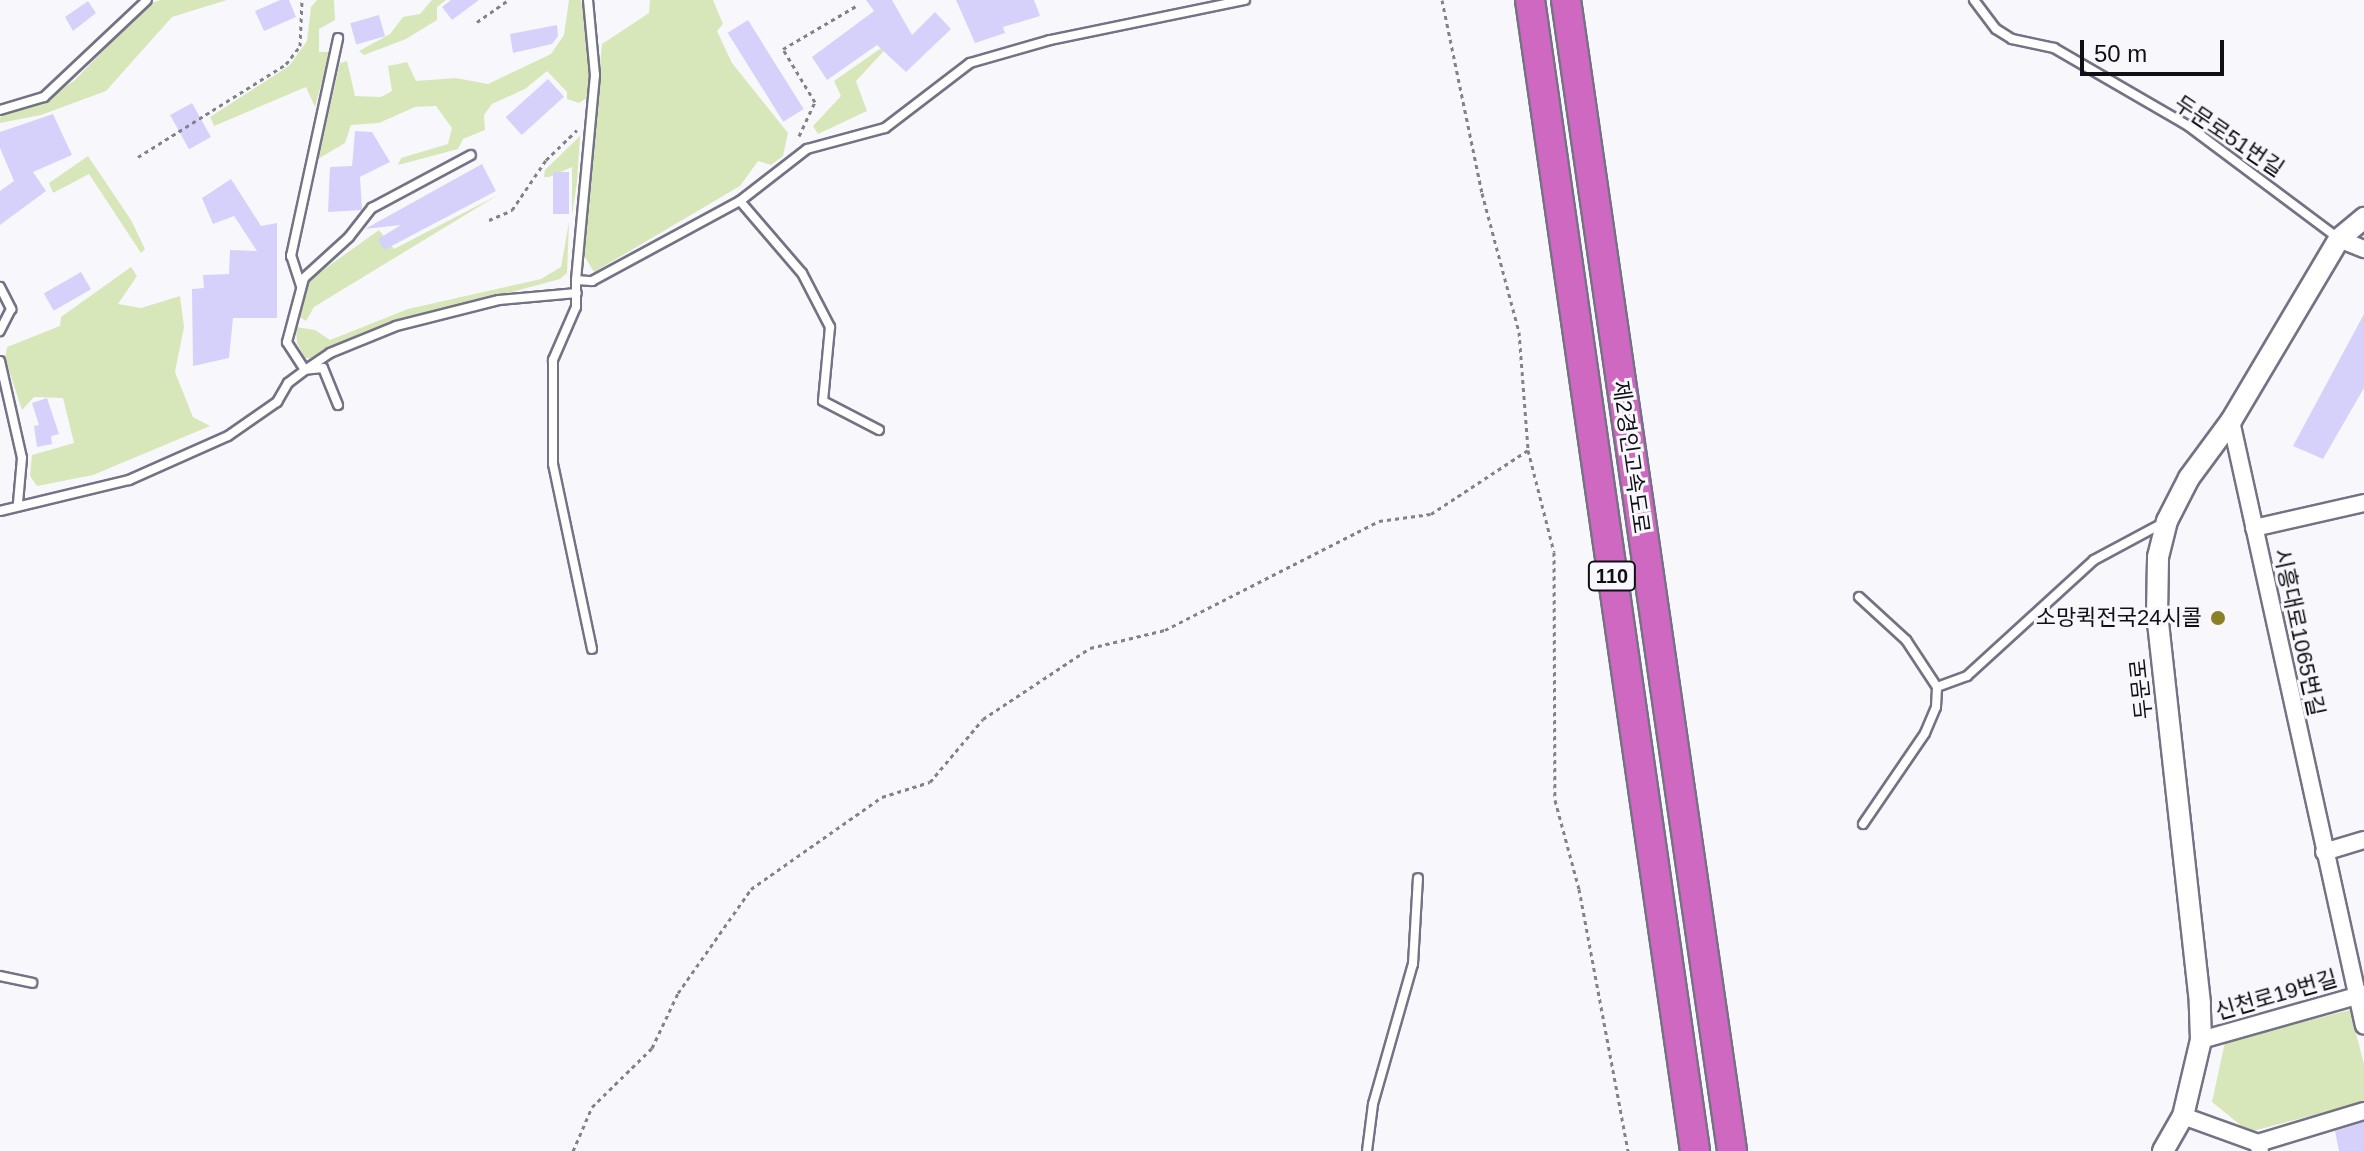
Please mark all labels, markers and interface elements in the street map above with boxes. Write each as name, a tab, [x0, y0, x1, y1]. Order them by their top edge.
scale bar	[2084, 24, 2228, 74]
text: 50 m	[2094, 40, 2147, 67]
street label: 두문로51번길	[2170, 90, 2288, 182]
street label: 제2경인고속도로	[1607, 379, 1655, 535]
street label: 시흥대로1065번길	[2268, 546, 2330, 718]
road number: 110	[1586, 560, 1638, 592]
place label: 소망퀵전국24시콜	[2036, 605, 2202, 631]
marker: 소망퀵전국24시콜	[2209, 609, 2227, 627]
street label: 두문로	[2125, 657, 2157, 721]
street label: 신천로19번길	[2212, 965, 2340, 1025]

